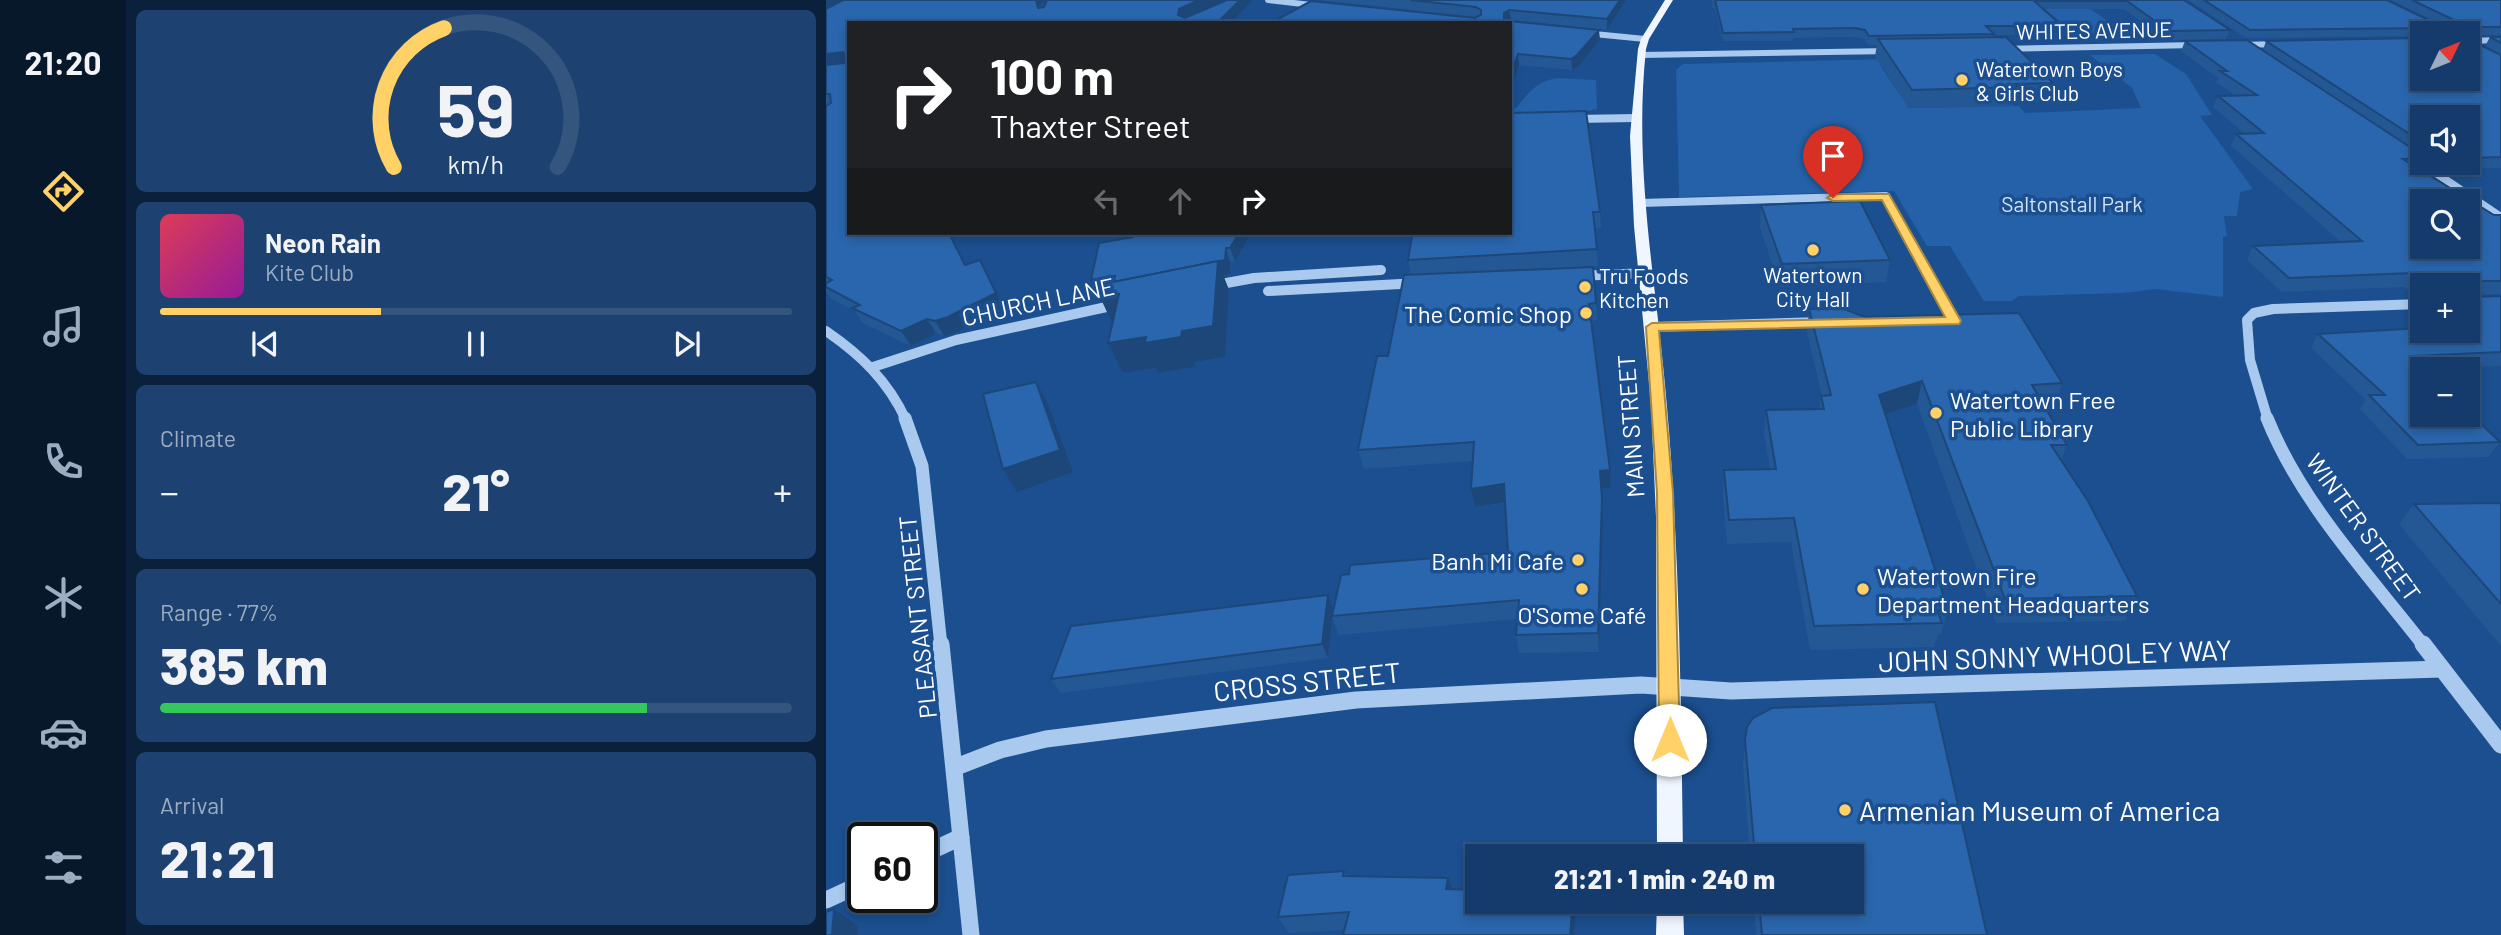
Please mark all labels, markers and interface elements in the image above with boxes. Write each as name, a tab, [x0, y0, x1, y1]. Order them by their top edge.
street label: WHITES AVENUE	[2016, 16, 2172, 44]
north arrow	[2410, 21, 2480, 91]
map controls	[2410, 21, 2480, 427]
text: 21:20	[25, 43, 101, 81]
text: 100 m	[990, 46, 1114, 105]
icon: right	[875, 49, 966, 140]
place label: Watertown Boys & Girls Club	[1976, 56, 2123, 105]
text: 59	[437, 64, 515, 152]
marker: Watertown Boys & Girls Club	[1954, 72, 1970, 88]
button: sound	[2410, 105, 2480, 175]
text: Thaxter Street	[990, 106, 1191, 144]
pin	[1803, 126, 1863, 198]
icon: arrive	[1814, 137, 1852, 175]
text: km/h	[448, 149, 504, 179]
icon: directions	[39, 167, 88, 216]
icon: left	[1088, 182, 1126, 220]
icon: ahead	[1161, 182, 1199, 220]
icon: right	[1234, 182, 1272, 220]
button: search	[2410, 189, 2480, 259]
park label: Saltonstall Park	[2001, 191, 2143, 216]
text: Neon Rain	[265, 227, 381, 258]
marker: Watertown City Hall	[1805, 242, 1821, 258]
text: Kite Club	[265, 258, 354, 286]
place label: Watertown City Hall	[1763, 262, 1863, 311]
place label: Tru Foods Kitchen	[1599, 263, 1688, 312]
street label: CHURCH LANE	[959, 271, 1117, 331]
button: +	[2410, 273, 2480, 343]
marker: Tru Foods Kitchen	[1577, 279, 1593, 295]
place label: The Comic Shop	[1404, 299, 1572, 328]
icon: music	[39, 302, 88, 351]
marker: The Comic Shop	[1578, 305, 1594, 321]
icon: previous	[246, 325, 284, 363]
icon: pause	[457, 325, 495, 363]
icon: next	[668, 325, 706, 363]
street label: MAIN STREET	[1611, 353, 1649, 499]
button: −	[2410, 357, 2480, 427]
place label: Watertown Free Public Library	[1950, 385, 2116, 442]
marker: Watertown Free Public Library	[1928, 405, 1944, 421]
text: Climate	[160, 424, 236, 452]
icon: phone	[39, 437, 88, 486]
street label: WINTER STREET	[2301, 447, 2427, 607]
text: 21°	[442, 459, 510, 521]
text: −	[160, 468, 179, 514]
text: +	[773, 468, 792, 514]
street label: PLEASANT STREET	[892, 514, 942, 720]
place label: Banh Mi Cafe	[1431, 546, 1564, 575]
marker: Banh Mi Cafe	[1570, 552, 1586, 568]
place label: Watertown Fire Department Headquarters	[1877, 561, 2149, 618]
icon: climate	[39, 573, 88, 622]
marker: O'Some Café	[1574, 581, 1590, 597]
marker: Watertown Fire Department Headquarters	[1855, 581, 1871, 597]
text: Range · 77%	[160, 598, 278, 626]
place label: O'Some Café	[1517, 600, 1647, 629]
street label: JOHN SONNY WHOOLEY WAY	[1878, 632, 2232, 678]
text: 385 km	[160, 633, 328, 695]
street label: CROSS STREET	[1211, 654, 1403, 708]
position arrow	[1633, 703, 1707, 777]
icon: car	[39, 708, 88, 757]
text: Arrival	[160, 791, 224, 819]
place label: Armenian Museum of America	[1859, 793, 2220, 827]
marker: Armenian Museum of America	[1837, 802, 1853, 818]
speed limit sign: 60	[847, 822, 938, 913]
text: 21:21	[160, 826, 275, 888]
icon: filters	[39, 843, 88, 892]
text: 21:21 · 1 min · 240 m	[1554, 863, 1775, 894]

